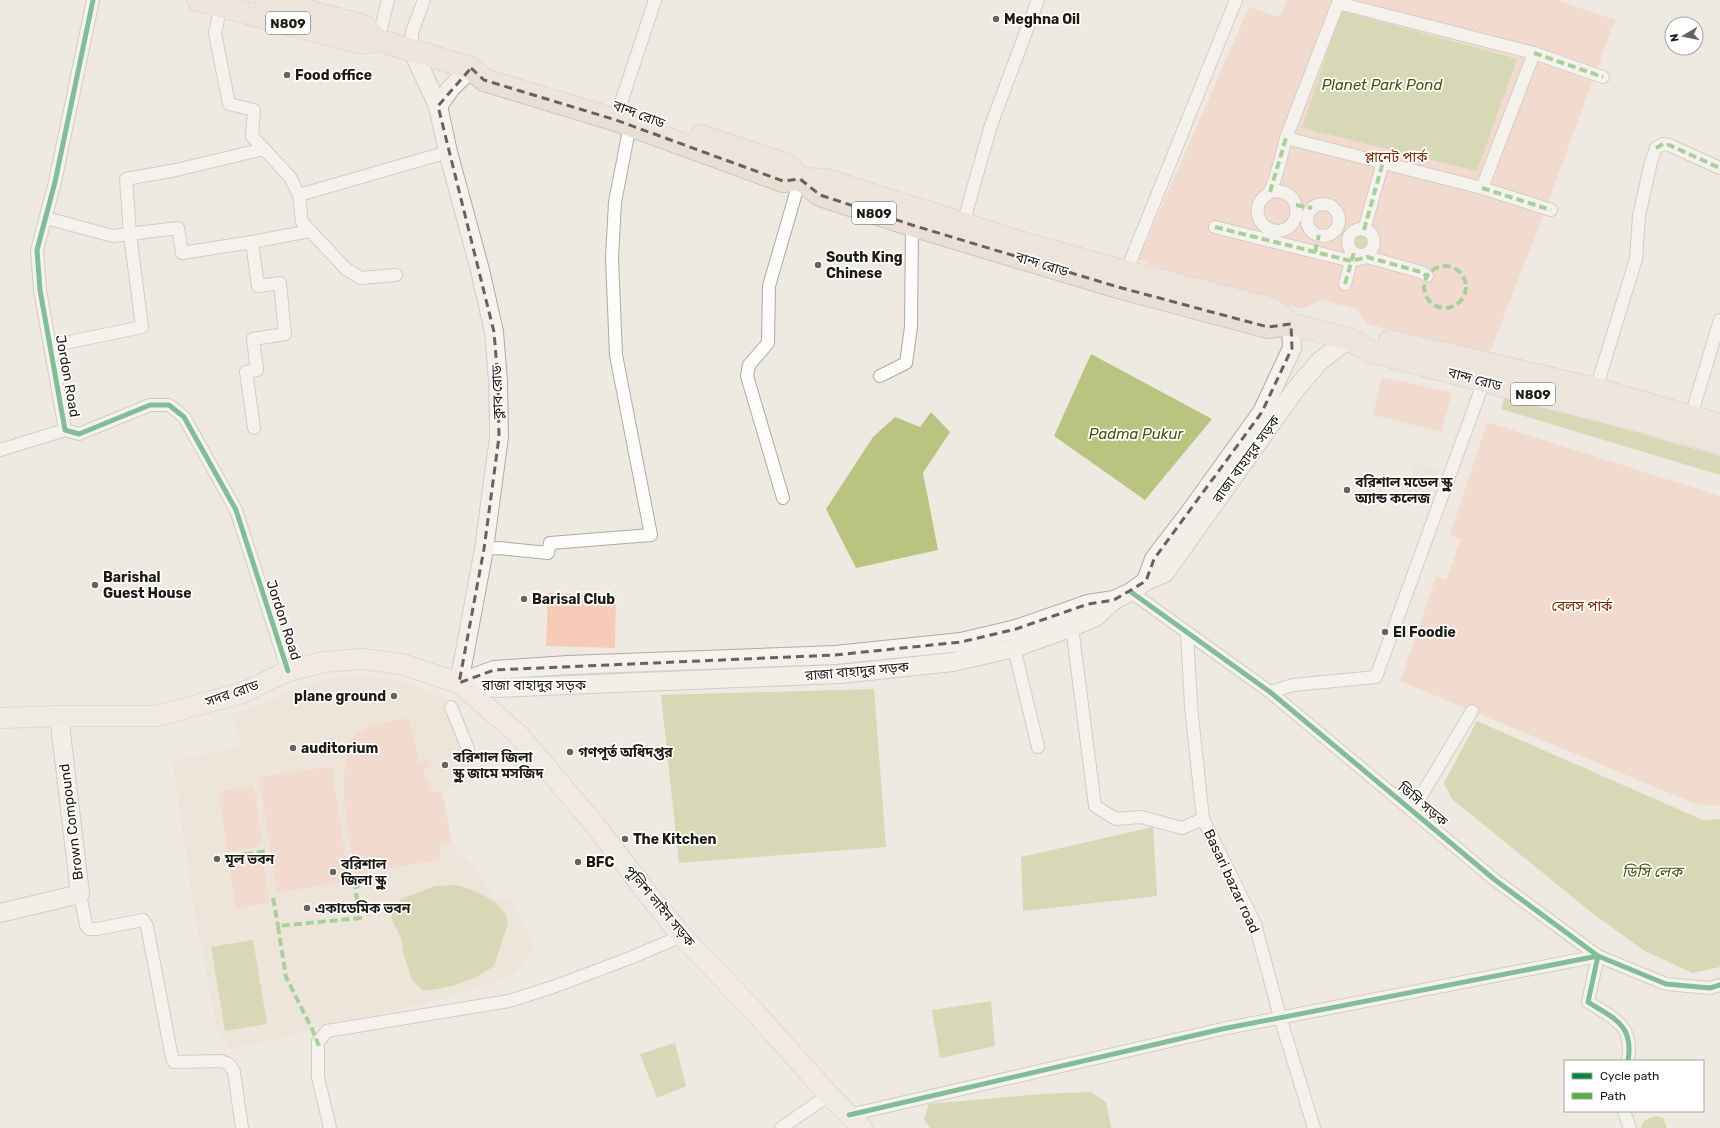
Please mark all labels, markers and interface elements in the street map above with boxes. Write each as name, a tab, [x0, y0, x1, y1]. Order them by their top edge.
place label: Meghna Oil	[1004, 11, 1080, 28]
road number: N809	[266, 12, 310, 34]
marker: Meghna Oil	[991, 14, 1001, 24]
north arrow	[1664, 16, 1704, 56]
text: N	[1668, 33, 1682, 43]
place label: Food office	[295, 67, 372, 84]
marker: Food office	[282, 70, 292, 80]
water label: Planet Park Pond	[1322, 76, 1443, 94]
street label: বান্দ রোড	[609, 96, 668, 133]
park label: প্লানেট পার্ক	[1364, 148, 1428, 166]
road number: N809	[852, 202, 896, 224]
street label: বান্দ রোড	[1012, 248, 1071, 281]
place label: South King Chinese	[826, 249, 903, 282]
marker: South King Chinese	[813, 260, 823, 270]
street label: Jordon Road	[52, 333, 83, 419]
street label: ক্লাব রোড	[488, 364, 507, 420]
street label: বান্দ রোড	[1445, 364, 1504, 395]
road number: N809	[1511, 383, 1555, 405]
street label: রাজা বাহাদুর সড়ক	[1208, 412, 1284, 507]
water label: Padma Pukur	[1089, 425, 1184, 443]
place label: বরিশাল মডেল স্কুল অ্যান্ড কলেজ	[1354, 474, 1453, 507]
marker: বরিশাল মডেল স্কুল অ্যান্ড কলেজ	[1342, 485, 1352, 495]
place label: Barishal Guest House	[103, 569, 192, 602]
street label: Jordon Road	[263, 578, 305, 663]
marker: Barishal Guest House	[90, 580, 100, 590]
place label: Barisal Club	[532, 591, 615, 608]
marker: Barisal Club	[519, 594, 529, 604]
park label: বেলস পার্ক	[1552, 597, 1613, 615]
place label: El Foodie	[1393, 624, 1456, 641]
marker: El Foodie	[1380, 627, 1390, 637]
street label: রাজা বাহাদুর সড়ক	[803, 658, 910, 685]
street label: সদর রোড	[202, 676, 262, 711]
street label: রাজা বাহাদুর সড়ক	[481, 677, 587, 694]
place label: plane ground	[294, 688, 386, 705]
marker: plane ground	[389, 691, 399, 701]
place label: auditorium	[301, 740, 378, 757]
marker: auditorium	[288, 743, 298, 753]
place label: গণপূর্ত অধিদপ্তর	[578, 743, 673, 761]
marker: গণপূর্ত অধিদপ্তর	[565, 747, 575, 757]
place label: বরিশাল জিলা স্কুল জামে মসজিদ	[452, 749, 545, 783]
marker: বরিশাল জিলা স্কুল জামে মসজিদ	[440, 760, 450, 770]
street label: Brown Compound	[56, 763, 87, 881]
street label: ডিসি সড়ক	[1394, 778, 1451, 830]
street label: Basari bazar road	[1200, 827, 1263, 936]
place label: The Kitchen	[633, 831, 717, 848]
marker: The Kitchen	[620, 834, 630, 844]
place label: মূল ভবন	[224, 851, 275, 868]
marker: মূল ভবন	[212, 854, 222, 864]
place label: BFC	[586, 854, 614, 871]
place label: বরিশাল জিলা স্কুল	[340, 856, 387, 890]
marker: BFC	[573, 857, 583, 867]
street label: পুলিশ লাইন সড়ক	[621, 862, 699, 951]
water label: ডিসি লেক	[1622, 863, 1685, 881]
marker: বরিশাল জিলা স্কুল	[328, 867, 338, 877]
place label: একাডেমিক ভবন	[315, 900, 411, 917]
marker: একাডেমিক ভবন	[302, 903, 312, 913]
legend	[1564, 1060, 1704, 1112]
text: Cycle path	[1600, 1069, 1659, 1083]
text: Path	[1600, 1089, 1626, 1103]

